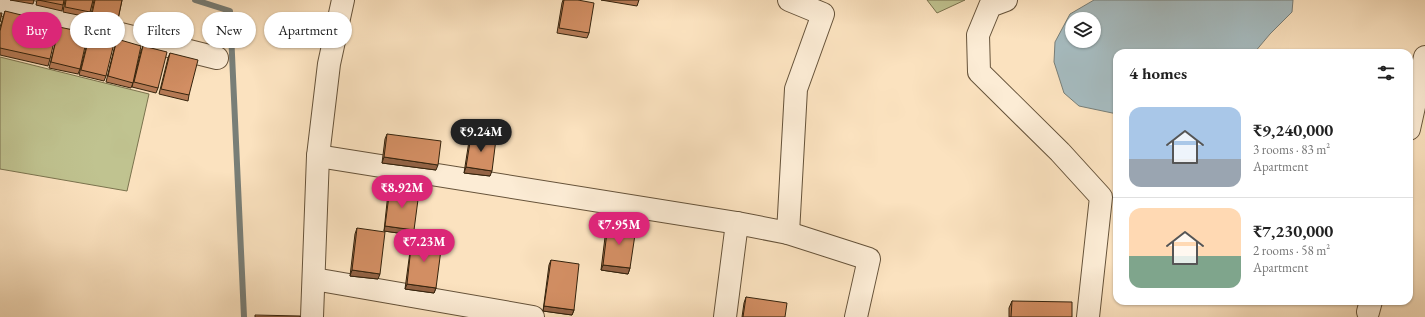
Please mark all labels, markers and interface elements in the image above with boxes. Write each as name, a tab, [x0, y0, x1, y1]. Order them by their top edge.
chip: Buy	[12, 12, 62, 48]
chip: Rent	[70, 12, 125, 48]
chip: Filters	[133, 12, 194, 48]
chip: New	[202, 12, 256, 48]
chip: Apartment	[264, 12, 352, 48]
map controls	[1065, 12, 1101, 48]
button: layers	[1065, 12, 1101, 48]
text: 4 homes	[1129, 62, 1187, 84]
icon: filters	[1375, 62, 1397, 84]
pin: ₹9.24M	[448, 119, 514, 153]
text: ₹9,240,000	[1253, 119, 1333, 141]
text: ₹9.24M	[460, 123, 502, 140]
icon: home	[1161, 123, 1209, 171]
text: 3 rooms · 83 m²	[1253, 141, 1330, 158]
text: Apartment	[1253, 158, 1308, 175]
pin: ₹8.92M	[369, 175, 435, 209]
text: ₹8.92M	[381, 179, 423, 196]
pin: ₹7.95M	[586, 212, 652, 246]
text: ₹7.95M	[598, 216, 640, 233]
text: ₹7,230,000	[1253, 220, 1333, 242]
icon: home	[1161, 224, 1209, 272]
pin: ₹7.23M	[391, 229, 457, 263]
text: ₹7.23M	[403, 233, 445, 250]
text: 2 rooms · 58 m²	[1253, 242, 1330, 259]
text: Apartment	[1253, 259, 1308, 276]

